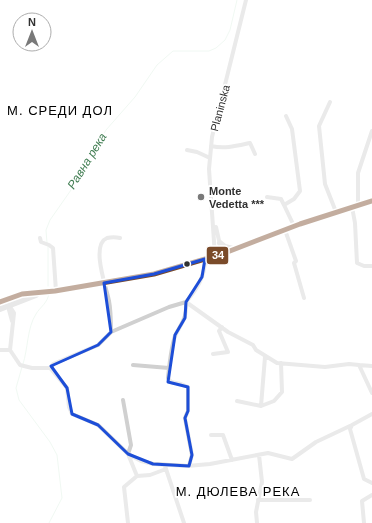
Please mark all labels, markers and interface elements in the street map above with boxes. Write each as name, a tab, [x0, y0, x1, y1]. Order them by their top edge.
north arrow	[12, 12, 52, 52]
text: N	[28, 16, 36, 28]
street label: Planinska	[208, 83, 232, 133]
district label: М. СРЕДИ ДОЛ	[7, 103, 113, 118]
water label: Равна река	[64, 130, 110, 192]
place label: Monte Vedetta ***	[209, 185, 265, 210]
marker: Monte Vedetta ***	[196, 192, 206, 202]
line badge: 34	[206, 246, 229, 265]
text: 34	[212, 249, 225, 261]
unlabelled marker	[182, 259, 192, 269]
district label: М. ДЮЛЕВА РЕКА	[176, 484, 300, 499]

